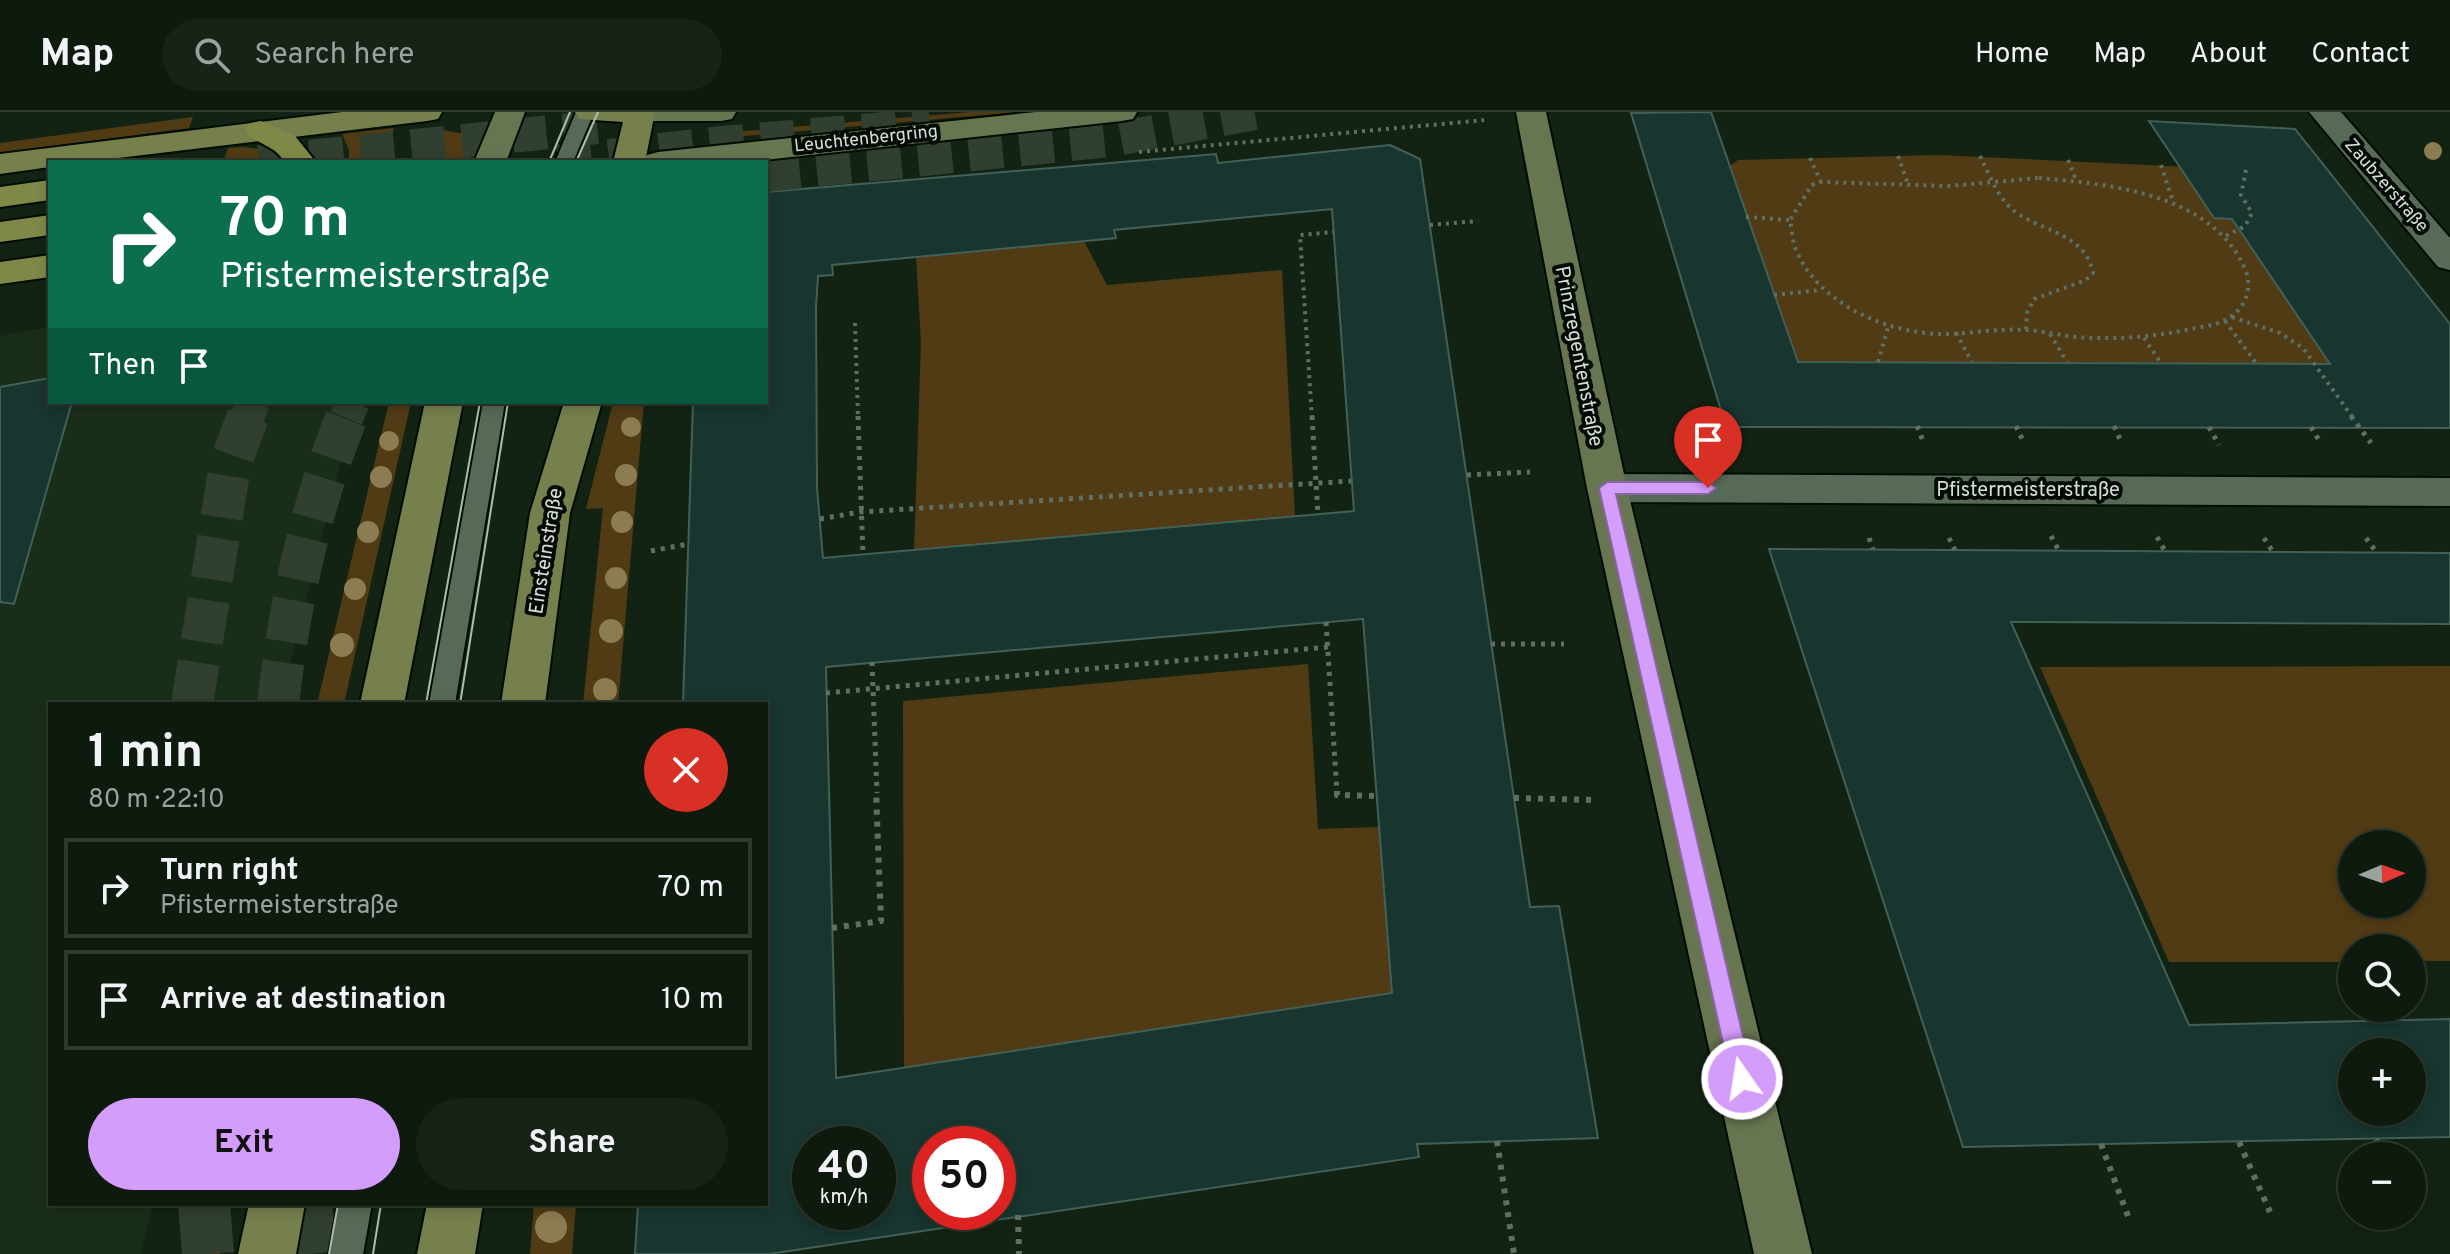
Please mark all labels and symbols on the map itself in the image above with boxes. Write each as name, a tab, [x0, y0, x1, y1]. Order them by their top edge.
street label: Leuchtenbergring	[793, 121, 939, 158]
street label: Zaubzerstraße	[2339, 134, 2433, 238]
street label: Prinzregentenstraße	[1548, 264, 1608, 449]
pin	[1674, 406, 1742, 488]
street label: Pfistermeisterstraße	[1936, 478, 2120, 504]
street label: Einsteinstraße	[524, 486, 570, 616]
north arrow	[2338, 830, 2426, 918]
position arrow	[1700, 1037, 1784, 1121]
speed limit sign: 50	[912, 1126, 1016, 1230]

